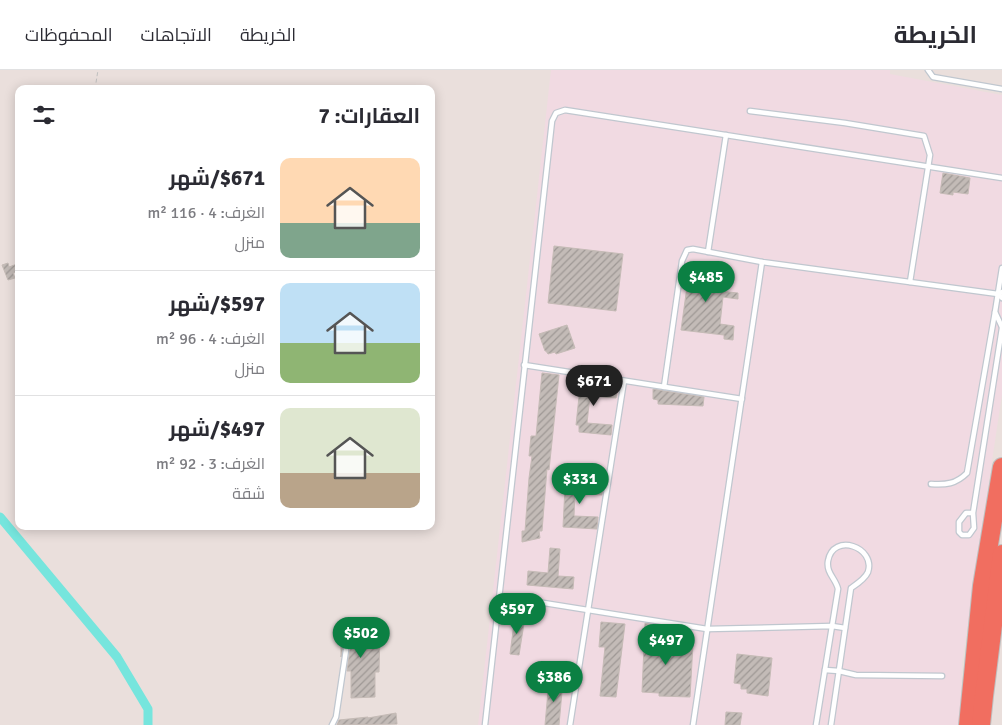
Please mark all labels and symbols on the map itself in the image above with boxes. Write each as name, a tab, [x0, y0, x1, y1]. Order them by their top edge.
pin: $485	[676, 260, 736, 303]
pin: $671	[564, 364, 624, 407]
pin: $331	[550, 462, 610, 505]
pin: $597	[487, 592, 547, 635]
pin: $502	[331, 616, 391, 659]
pin: $497	[636, 624, 696, 666]
pin: $386	[524, 660, 584, 703]

